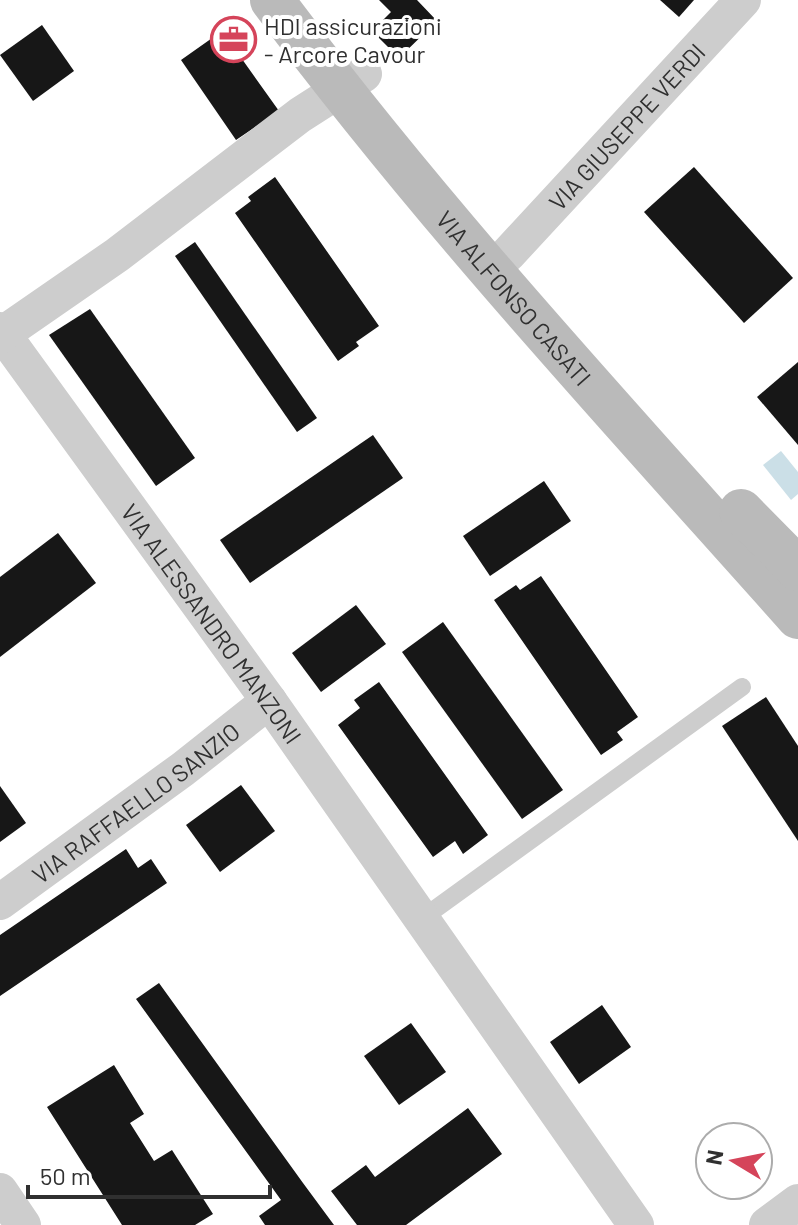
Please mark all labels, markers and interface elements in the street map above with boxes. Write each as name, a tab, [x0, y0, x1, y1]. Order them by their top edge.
place label: HDI assicurazioni - Arcore Cavour	[264, 11, 442, 68]
office icon: HDI assicurazioni - Arcore Cavour	[209, 15, 257, 63]
street label: VIA GIUSEPPE VERDI	[542, 37, 710, 216]
street label: VIA ALFONSO CASATI	[431, 204, 598, 391]
street label: VIA ALESSANDRO MANZONI	[116, 498, 309, 749]
street label: VIA RAFFAELLO SANZIO	[26, 716, 245, 889]
north arrow	[694, 1121, 774, 1201]
text: N	[699, 1148, 727, 1167]
scale bar	[28, 1149, 270, 1199]
text: 50 m	[40, 1161, 91, 1190]

